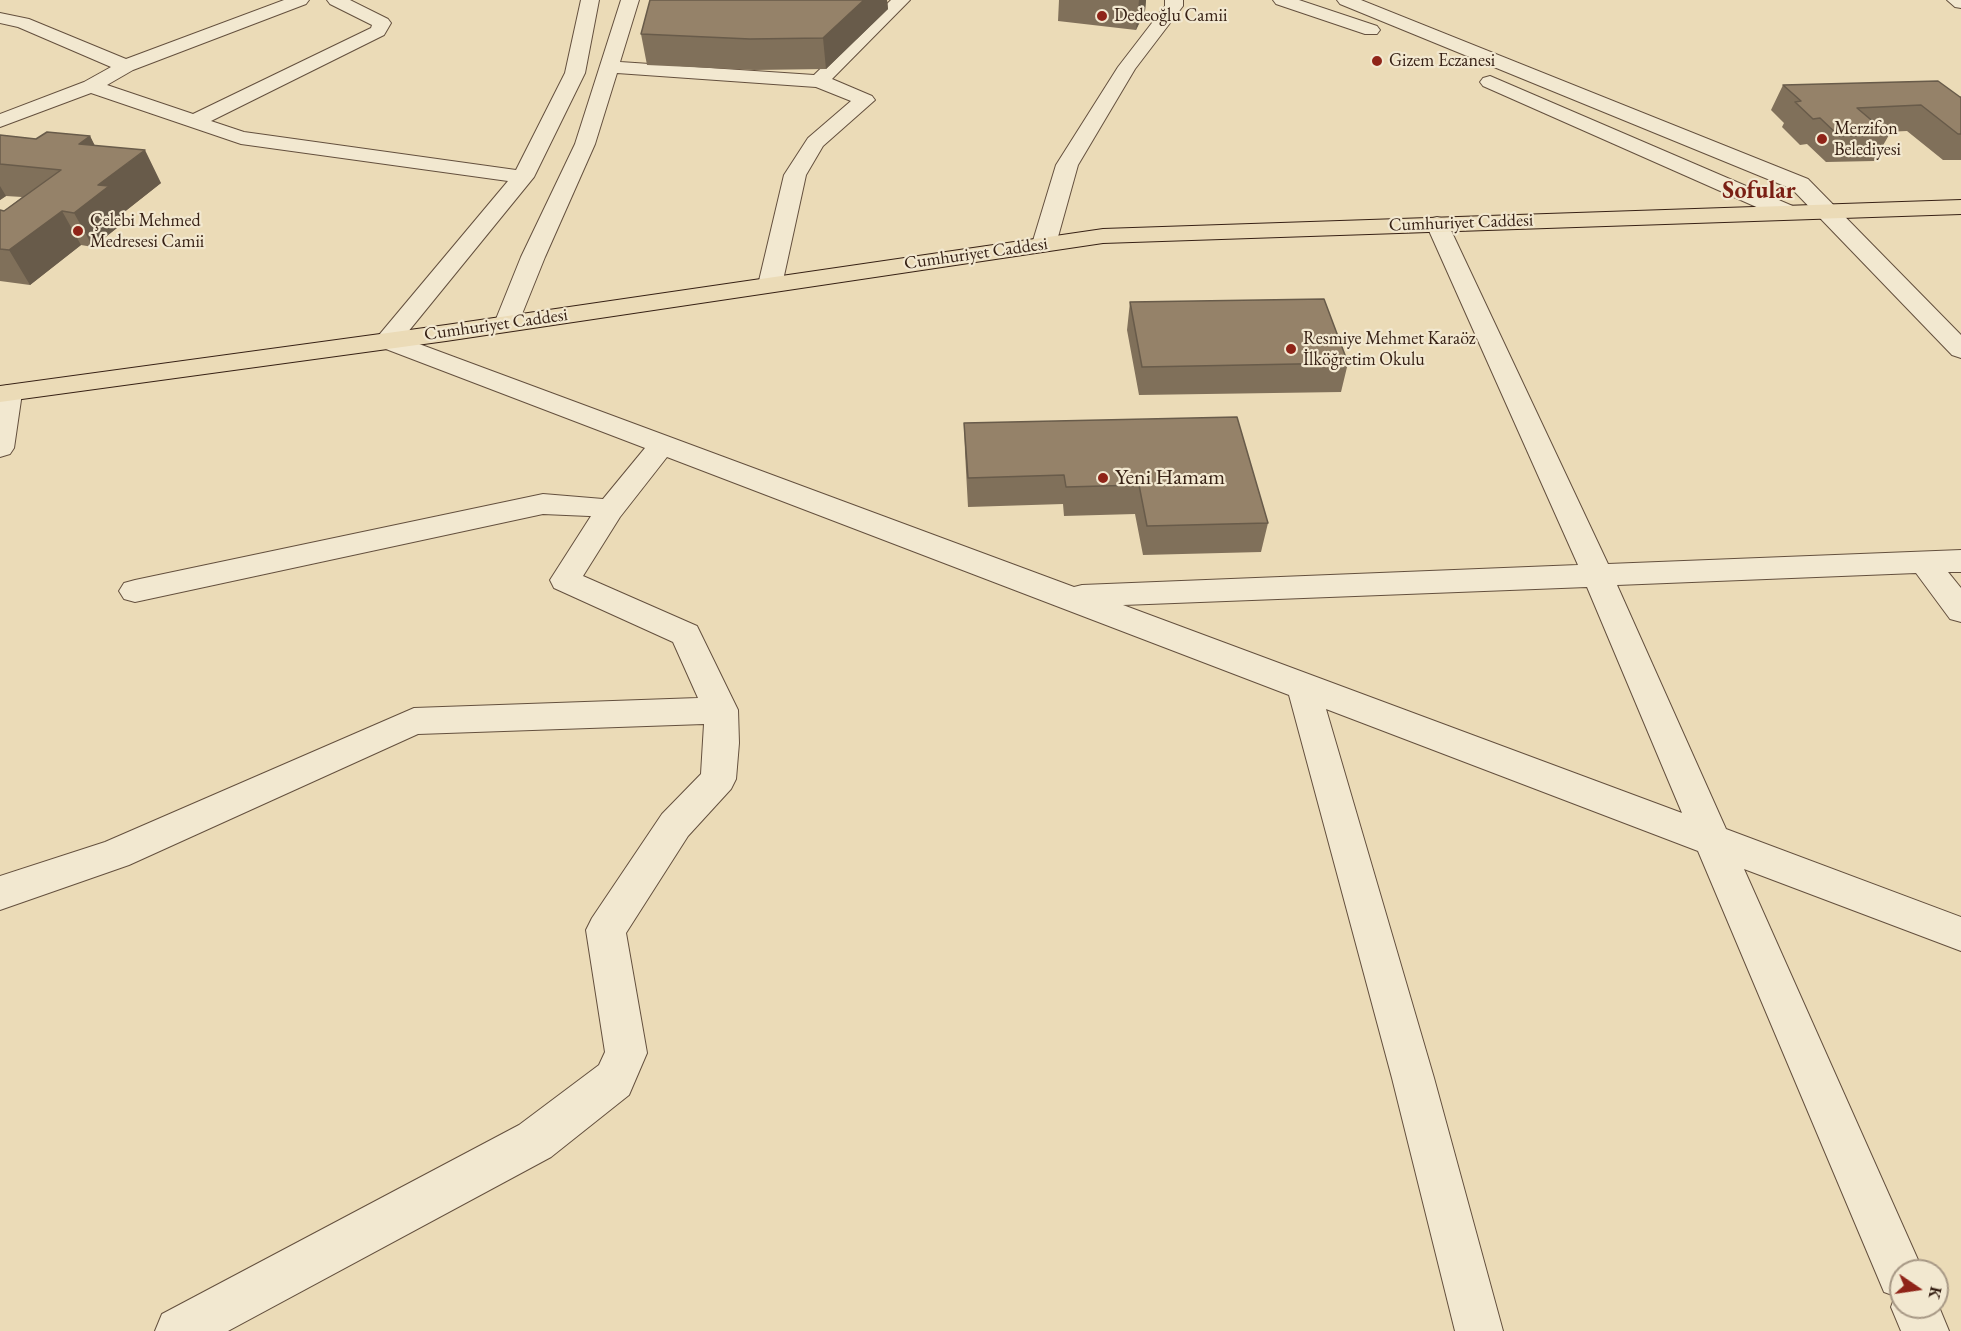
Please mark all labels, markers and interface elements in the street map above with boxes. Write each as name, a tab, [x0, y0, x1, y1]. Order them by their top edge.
place label: Dedeoğlu Camii	[1114, 5, 1227, 27]
marker: Dedeoğlu Camii	[1095, 9, 1109, 23]
place label: Gizem Eczanesi	[1389, 50, 1495, 72]
marker: Gizem Eczanesi	[1370, 54, 1384, 68]
place label: Merzifon Belediyesi	[1834, 118, 1901, 160]
marker: Merzifon Belediyesi	[1815, 132, 1829, 146]
district label: Sofular	[1722, 177, 1796, 205]
place label: Çelebi Mehmed Medresesi Camii	[90, 210, 204, 252]
street label: Cumhuriyet Caddesi	[1388, 210, 1534, 236]
marker: Çelebi Mehmed Medresesi Camii	[71, 224, 85, 238]
street label: Cumhuriyet Caddesi	[903, 233, 1049, 275]
street label: Cumhuriyet Caddesi	[423, 304, 569, 346]
place label: Resmiye Mehmet Karaöz İlköğretim Okulu	[1303, 328, 1476, 370]
marker: Resmiye Mehmet Karaöz İlköğretim Okulu	[1284, 342, 1298, 356]
place label: Yeni Hamam	[1115, 465, 1225, 491]
marker: Yeni Hamam	[1096, 471, 1110, 485]
north arrow	[1889, 1259, 1949, 1319]
text: K	[1923, 1284, 1947, 1301]

